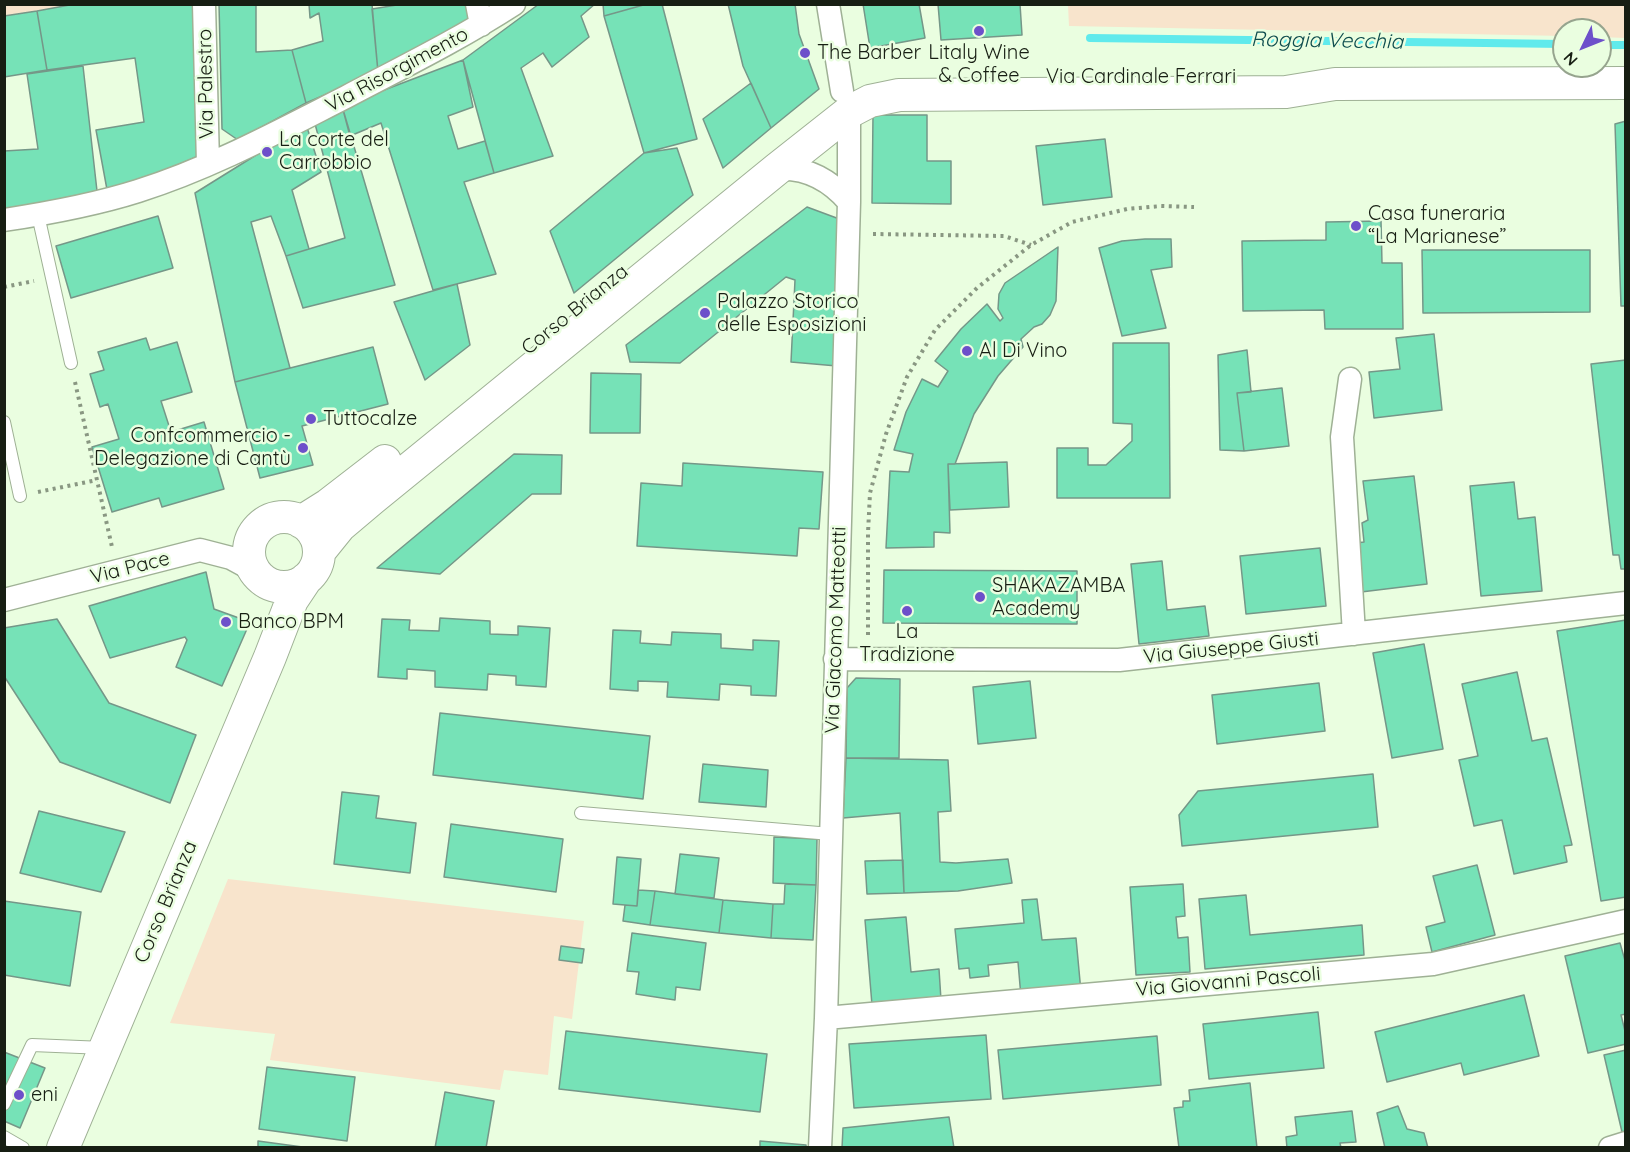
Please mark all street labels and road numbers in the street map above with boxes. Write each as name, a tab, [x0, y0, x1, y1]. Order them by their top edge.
street label: Via Risorgimento	[321, 22, 473, 118]
street label: Via Palestro	[193, 29, 219, 139]
street label: Via Cardinale Ferrari	[1046, 65, 1236, 89]
street label: Corso Brianza	[517, 260, 633, 360]
street label: Via Giacomo Matteotti	[820, 526, 852, 734]
street label: Via Pace	[88, 547, 172, 589]
street label: Via Giuseppe Giusti	[1142, 627, 1320, 669]
street label: Corso Brianza	[130, 837, 202, 967]
street label: Via Giovanni Pascoli	[1135, 962, 1321, 1002]

